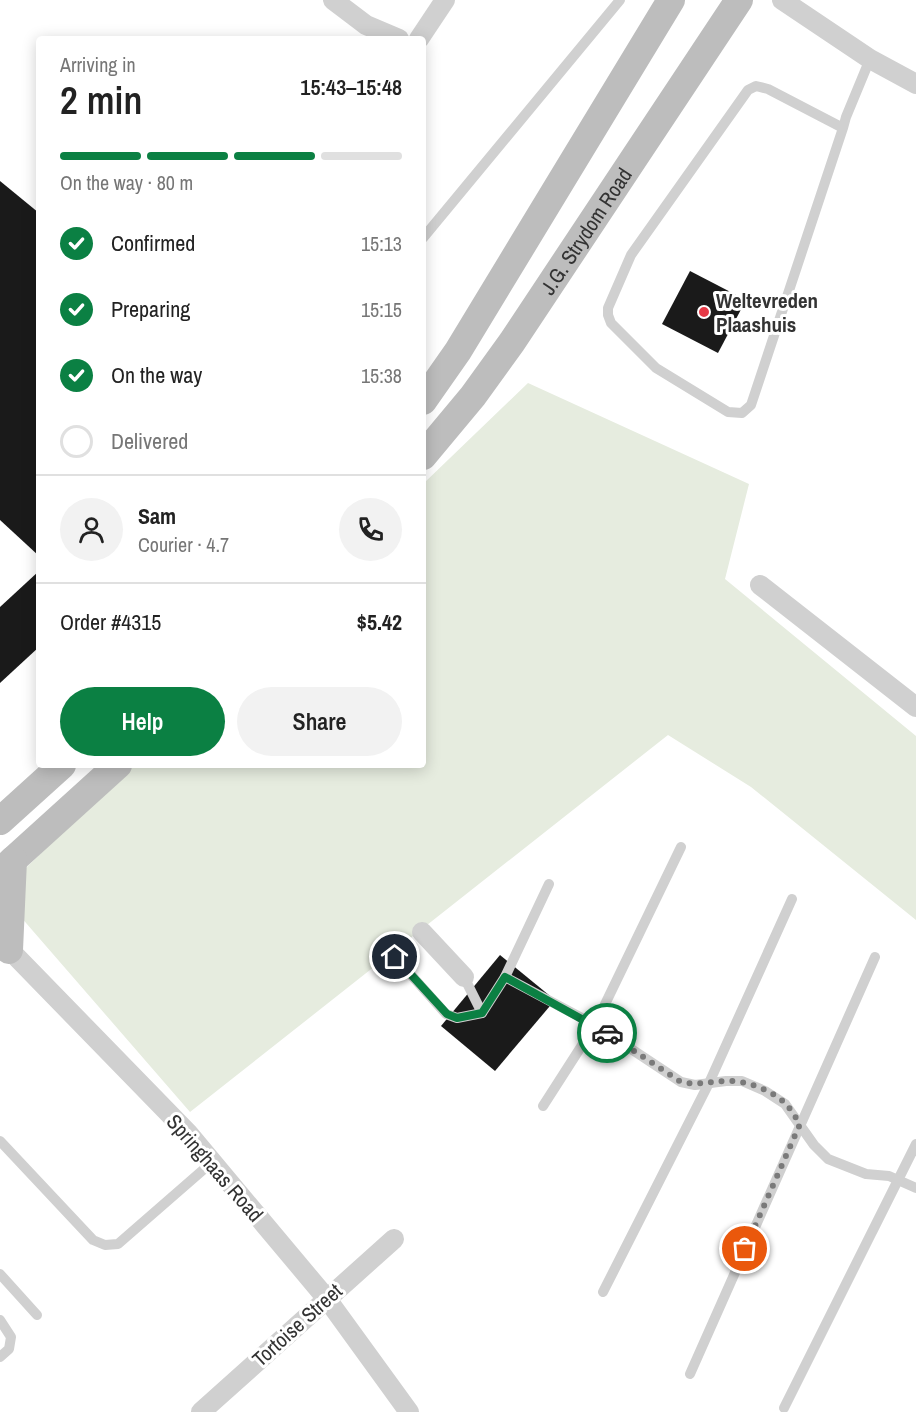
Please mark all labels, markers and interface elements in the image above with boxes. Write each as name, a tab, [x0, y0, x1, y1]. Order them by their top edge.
text: Arriving in	[60, 51, 136, 78]
text: 15:43–15:48	[300, 72, 402, 102]
text: 2 min	[60, 74, 142, 126]
street label: J.G. Strydom Road	[533, 162, 638, 300]
text: On the way · 80 m	[60, 169, 193, 196]
icon: check	[60, 227, 93, 260]
text: Confirmed	[111, 228, 195, 258]
text: 15:13	[361, 230, 402, 257]
place label: Weltevreden Plaashuis	[716, 286, 818, 339]
icon: check	[60, 293, 93, 326]
text: Preparing	[111, 294, 190, 324]
text: 15:15	[361, 296, 402, 323]
marker: Weltevreden Plaashuis	[697, 305, 711, 319]
icon: check	[60, 359, 93, 392]
text: On the way	[111, 360, 202, 390]
text: 15:38	[361, 362, 402, 389]
text: Delivered	[111, 426, 188, 456]
button: person	[60, 498, 123, 561]
button: phone	[339, 498, 402, 561]
text: Sam	[138, 501, 176, 531]
text: Courier · 4.7	[138, 531, 229, 558]
text: Order #4315	[60, 607, 161, 637]
text: $5.42	[357, 607, 402, 637]
button: Help	[60, 687, 225, 756]
button: Share	[237, 687, 402, 756]
pin	[369, 931, 420, 982]
icon: home	[378, 940, 411, 973]
courier	[577, 1003, 637, 1063]
icon: car	[591, 1017, 624, 1050]
street label: Springhaas Road	[160, 1108, 270, 1228]
pin	[719, 1223, 770, 1274]
icon: bag	[728, 1232, 761, 1265]
street label: Tortoise Street	[246, 1277, 348, 1373]

